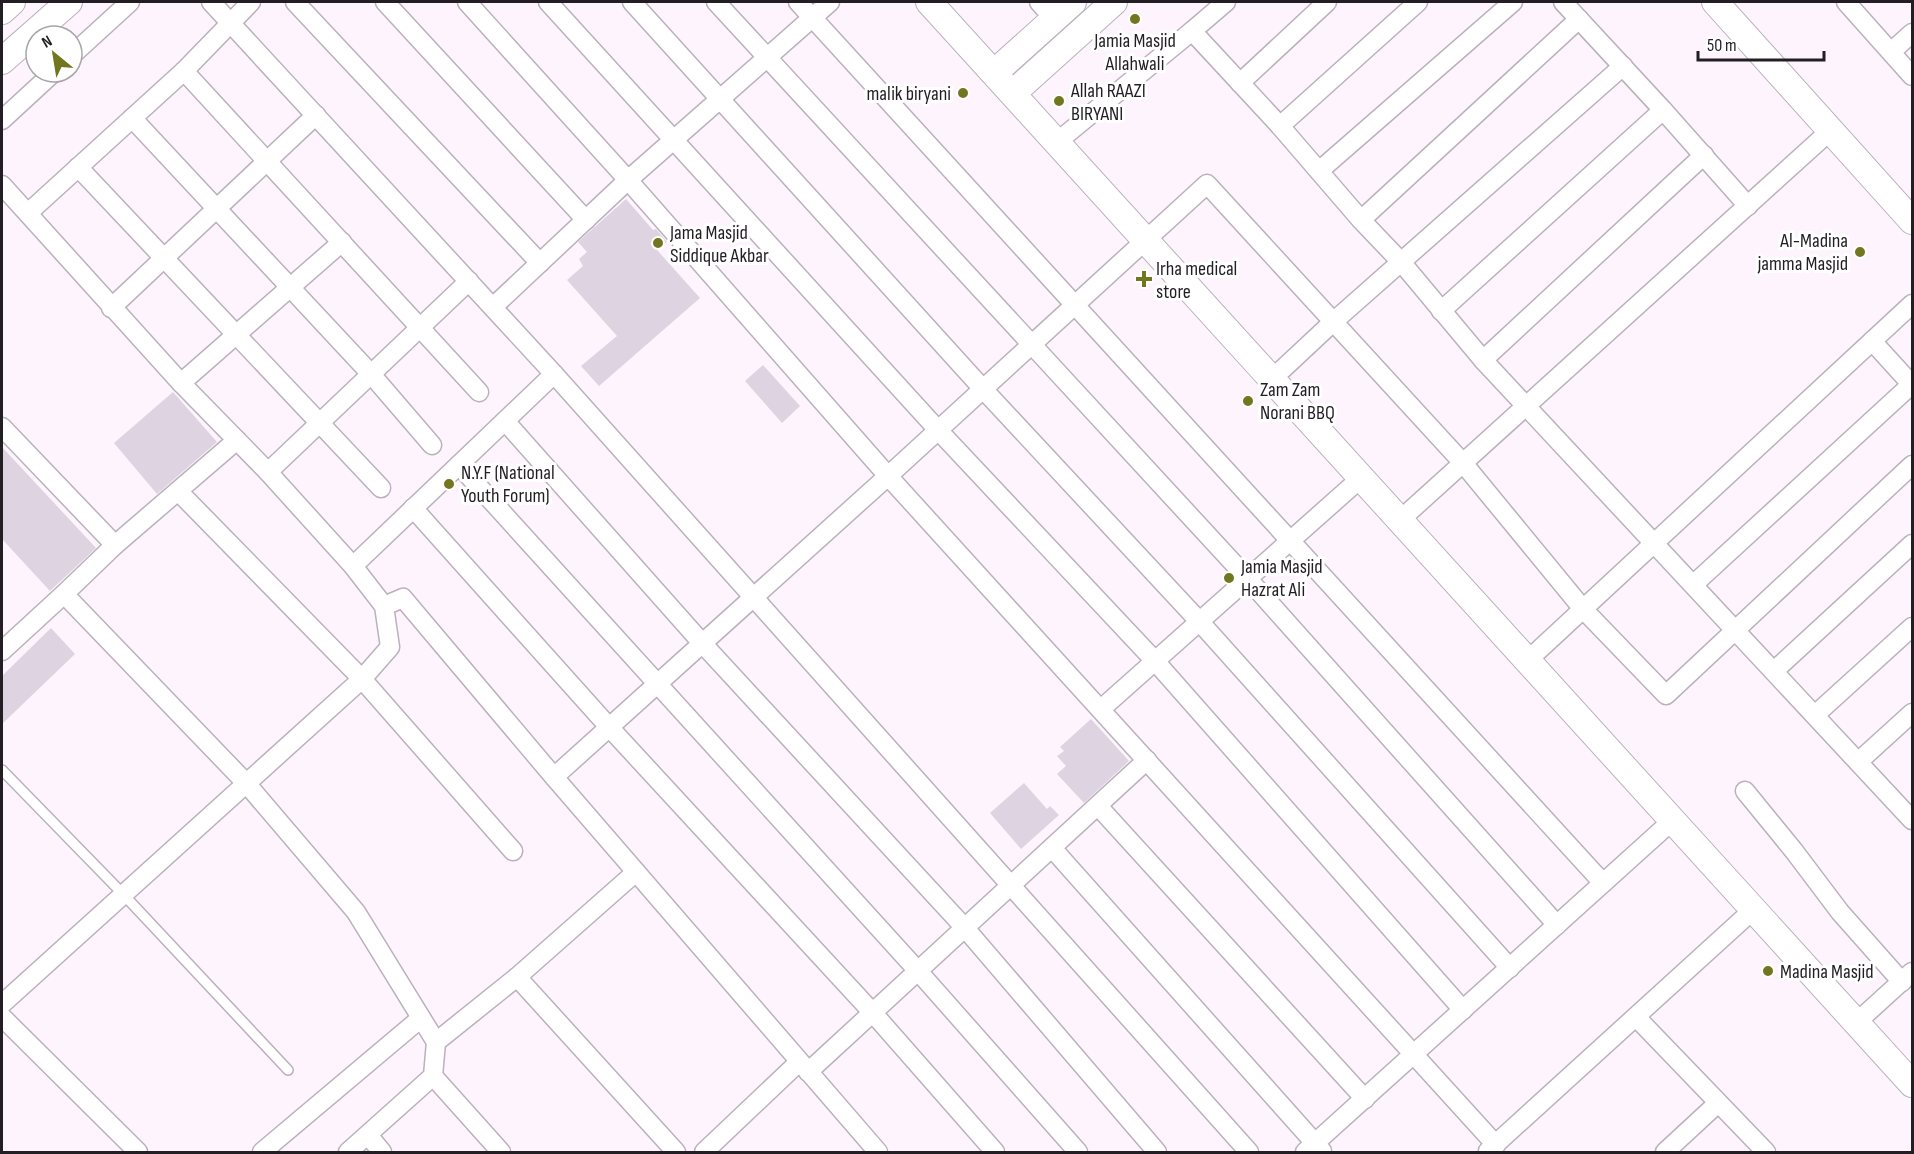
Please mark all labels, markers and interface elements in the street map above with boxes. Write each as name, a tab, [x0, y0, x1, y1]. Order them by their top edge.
marker: Jamia Masjid Allahwali	[1128, 12, 1142, 26]
north arrow	[24, 24, 84, 84]
scale bar	[1698, 24, 1824, 62]
place label: Jamia Masjid Allahwali	[1093, 29, 1176, 76]
text: N	[39, 32, 56, 53]
text: 50 m	[1707, 35, 1737, 56]
place label: Allah RAAZI BIRYANI	[1070, 79, 1146, 126]
place label: malik biryani	[866, 82, 951, 106]
marker: malik biryani	[956, 86, 970, 100]
marker: Allah RAAZI BIRYANI	[1052, 94, 1066, 108]
place label: Jama Masjid Siddique Akbar	[669, 221, 769, 268]
place label: Al-Madina jamma Masjid	[1757, 229, 1848, 276]
marker: Jama Masjid Siddique Akbar	[651, 236, 665, 250]
marker: Al-Madina jamma Masjid	[1853, 245, 1867, 259]
place label: Irha medical store	[1156, 257, 1237, 304]
marker: Irha medical store	[1137, 272, 1151, 286]
place label: Zam Zam Norani BBQ	[1260, 378, 1335, 425]
marker: Zam Zam Norani BBQ	[1241, 394, 1255, 408]
place label: N.Y.F (National Youth Forum)	[461, 461, 555, 508]
marker: N.Y.F (National Youth Forum)	[442, 477, 456, 491]
place label: Jamia Masjid Hazrat Ali	[1240, 555, 1323, 602]
marker: Jamia Masjid Hazrat Ali	[1222, 571, 1236, 585]
place label: Madina Masjid	[1780, 960, 1873, 984]
marker: Madina Masjid	[1761, 964, 1775, 978]

